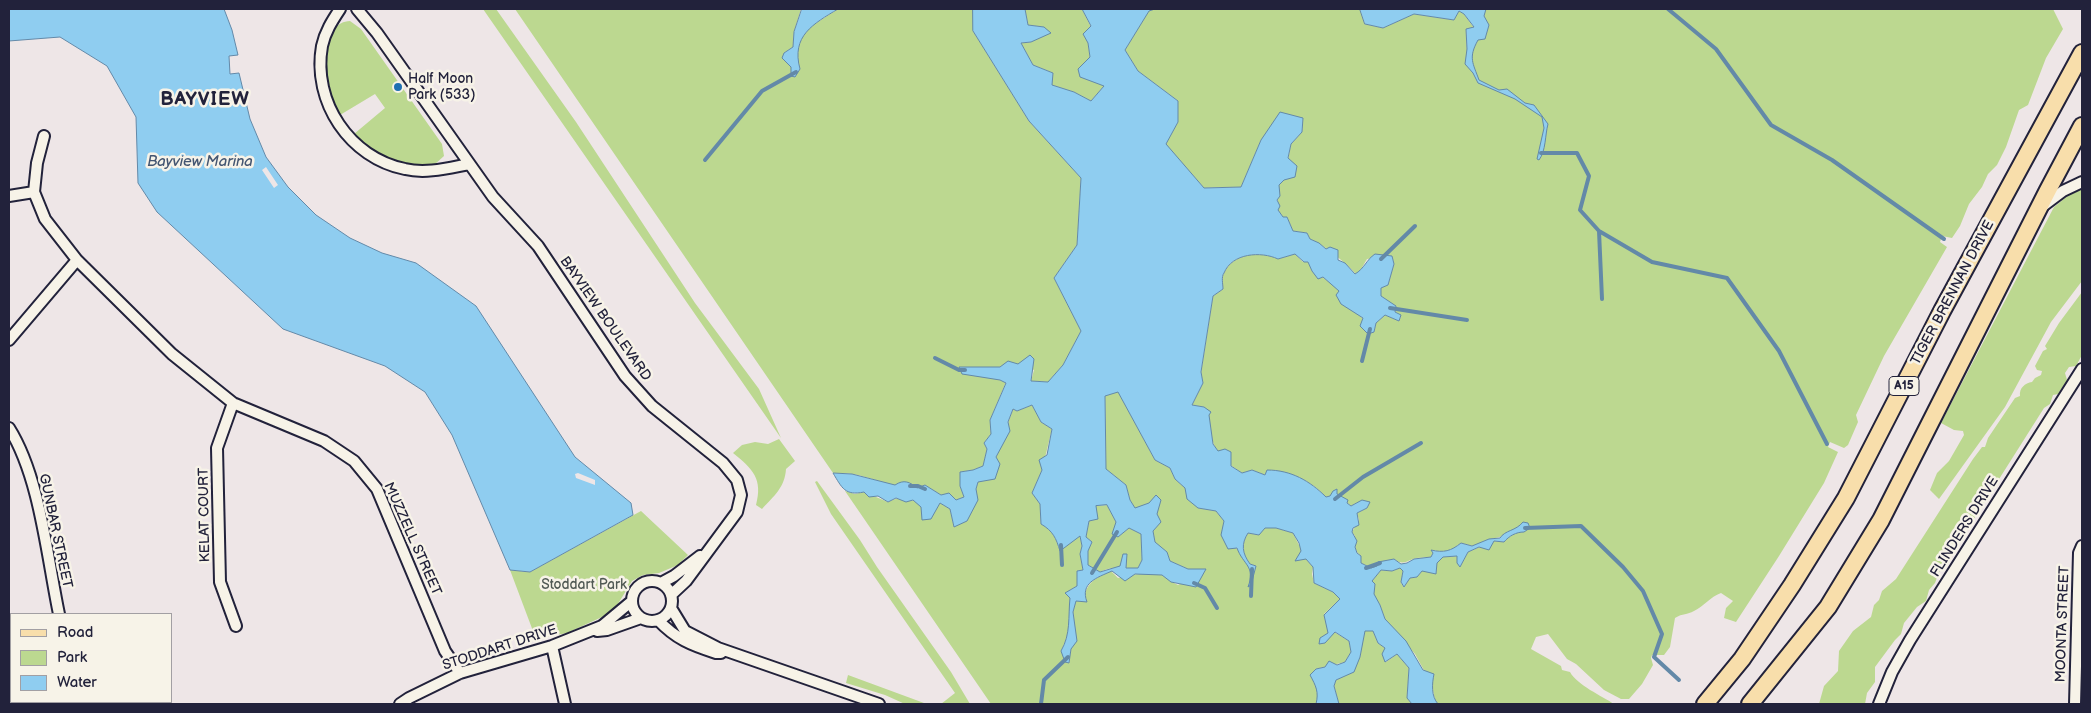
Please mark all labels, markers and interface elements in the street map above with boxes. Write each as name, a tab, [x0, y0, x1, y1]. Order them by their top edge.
place label: Half Moon Park (533)	[408, 71, 475, 104]
marker: Half Moon Park (533)	[392, 81, 404, 93]
district label: BAYVIEW	[159, 89, 251, 111]
water label: Bayview Marina	[147, 153, 253, 171]
street label: TIGER BRENNAN DRIVE	[1908, 218, 1998, 368]
street label: BAYVIEW BOULEVARD	[556, 254, 654, 384]
road number: A15	[1889, 376, 1919, 396]
street label: KELAT COURT	[196, 467, 214, 563]
street label: GUNBAR STREET	[35, 472, 75, 590]
street label: FLINDERS DRIVE	[1927, 474, 2003, 580]
street label: MUZZELL STREET	[380, 480, 444, 598]
street label: MOONTA STREET	[2053, 565, 2073, 683]
park label: Stoddart Park	[541, 577, 627, 593]
legend	[10, 613, 172, 703]
street label: STODDART DRIVE	[441, 622, 559, 674]
text: Road	[57, 623, 93, 642]
text: Park	[57, 648, 87, 667]
text: Water	[57, 673, 97, 692]

